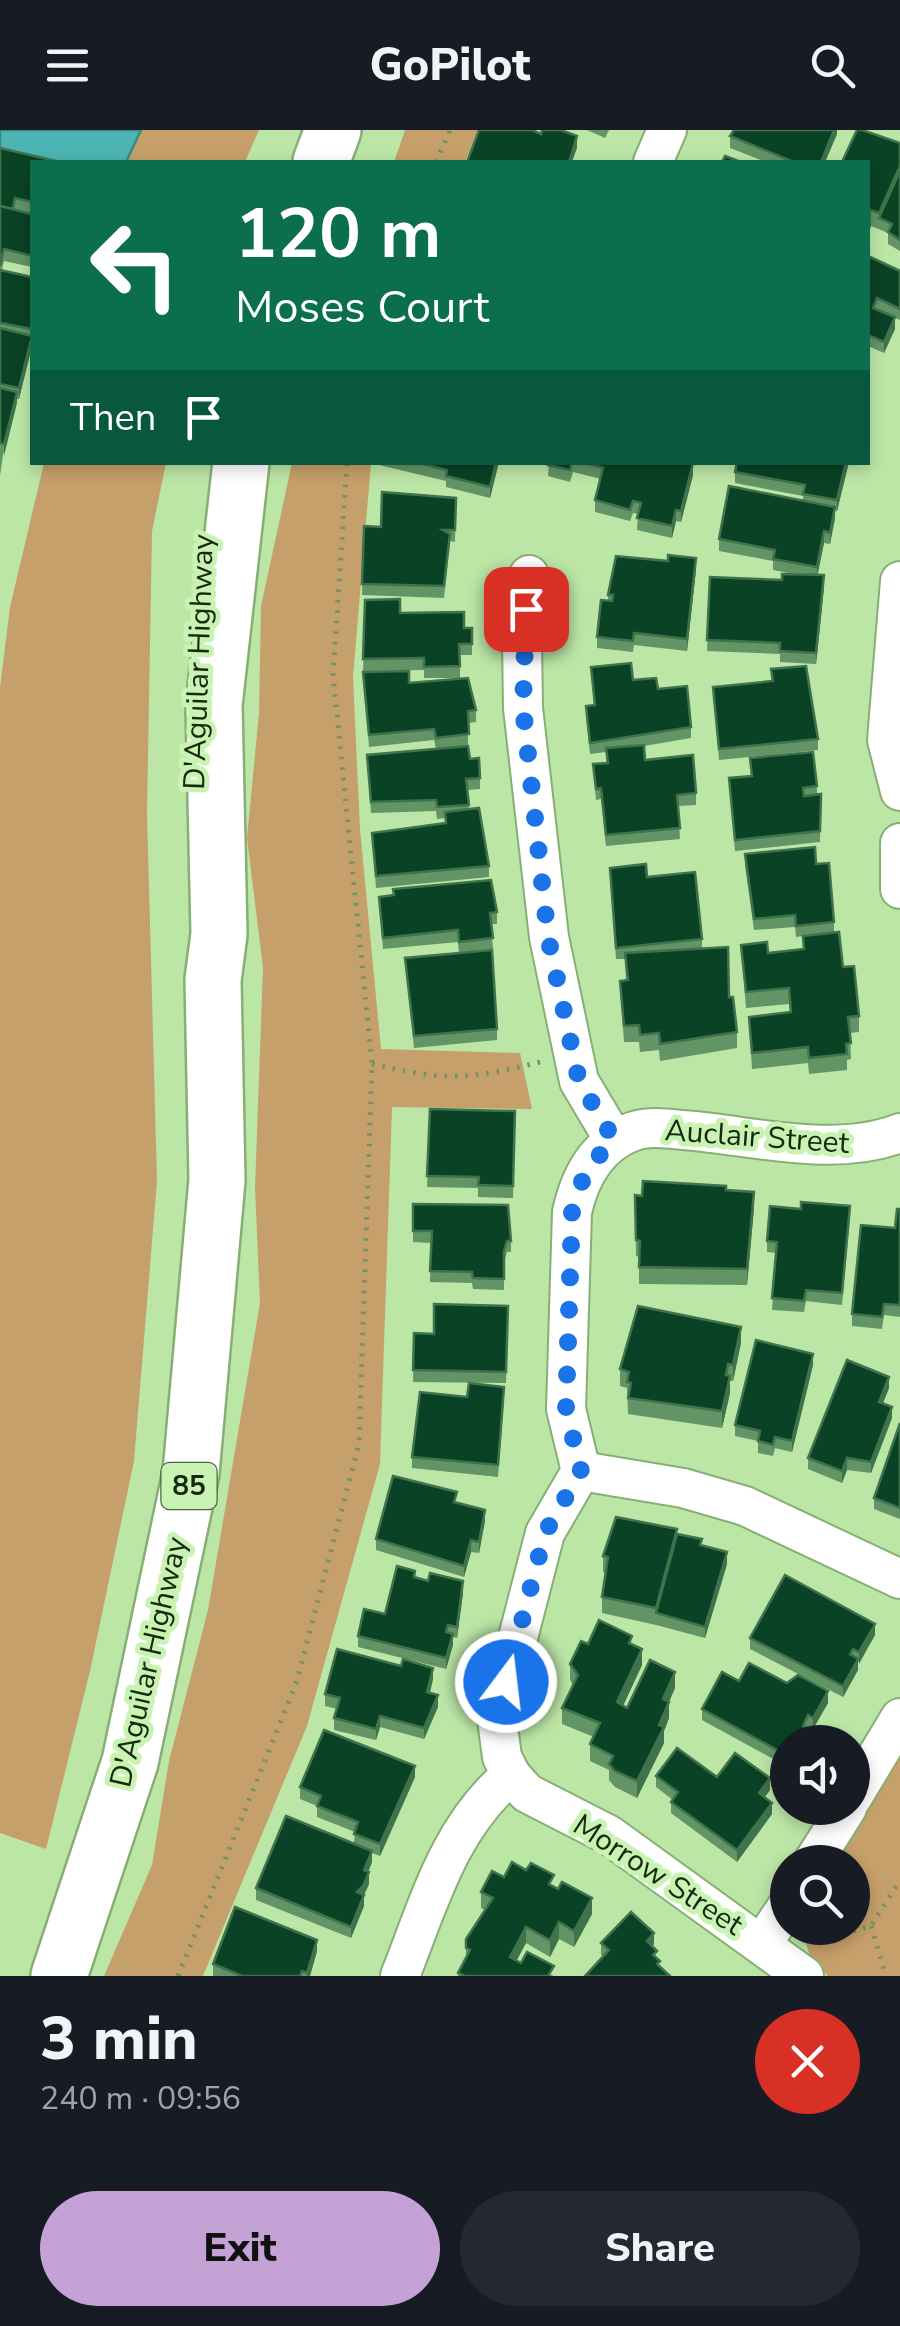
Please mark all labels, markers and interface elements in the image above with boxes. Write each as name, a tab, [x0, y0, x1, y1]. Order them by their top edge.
text: GoPilot	[369, 35, 531, 96]
icon: menu	[40, 38, 95, 93]
icon: search	[805, 38, 860, 93]
text: 120 m	[235, 186, 441, 282]
icon: left	[70, 200, 200, 330]
text: Moses Court	[235, 277, 489, 338]
icon: arrive	[176, 390, 231, 445]
text: Then	[70, 392, 156, 443]
street label: D'Aguilar Highway	[174, 533, 224, 790]
pin	[484, 567, 569, 652]
icon: arrive	[499, 582, 554, 637]
street label: Auclair Street	[663, 1110, 851, 1164]
road number: 85	[162, 1463, 216, 1509]
street label: D'Aguilar Highway	[100, 1532, 198, 1791]
position arrow	[454, 1630, 558, 1734]
map controls	[770, 1725, 870, 1945]
button: sound	[770, 1725, 870, 1825]
street label: Morrow Street	[565, 1805, 751, 1946]
button: search	[770, 1845, 870, 1945]
text: 3 min	[40, 1998, 198, 2080]
button: close	[755, 2009, 860, 2114]
text: 240 m · 09:56	[40, 2077, 241, 2120]
button: Exit	[40, 2191, 440, 2306]
button: Share	[460, 2191, 860, 2306]

